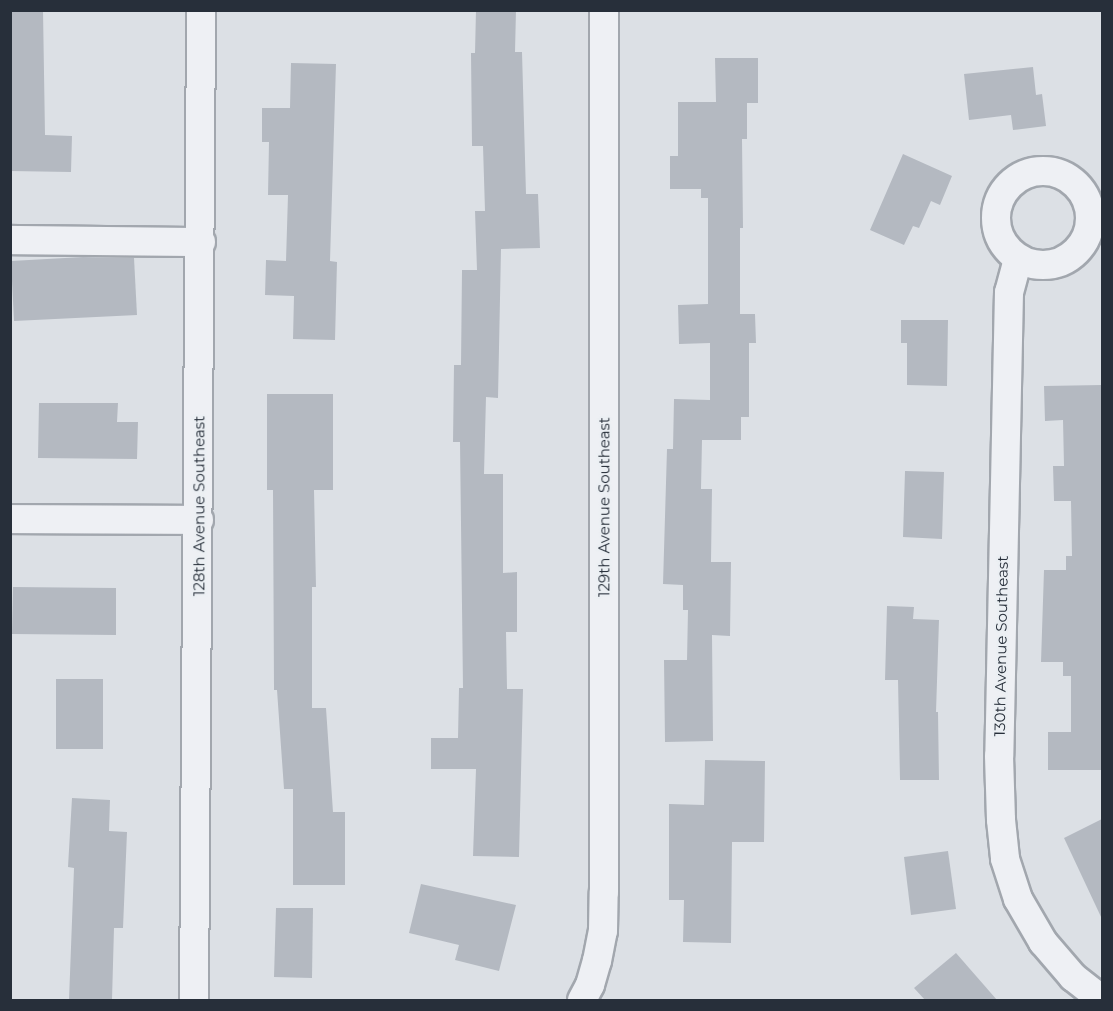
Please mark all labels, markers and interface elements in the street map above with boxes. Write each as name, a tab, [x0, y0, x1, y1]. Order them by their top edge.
street label: 128th Avenue Southeast	[190, 416, 208, 596]
street label: 129th Avenue Southeast	[595, 417, 613, 597]
street label: 130th Avenue Southeast	[990, 556, 1012, 736]

